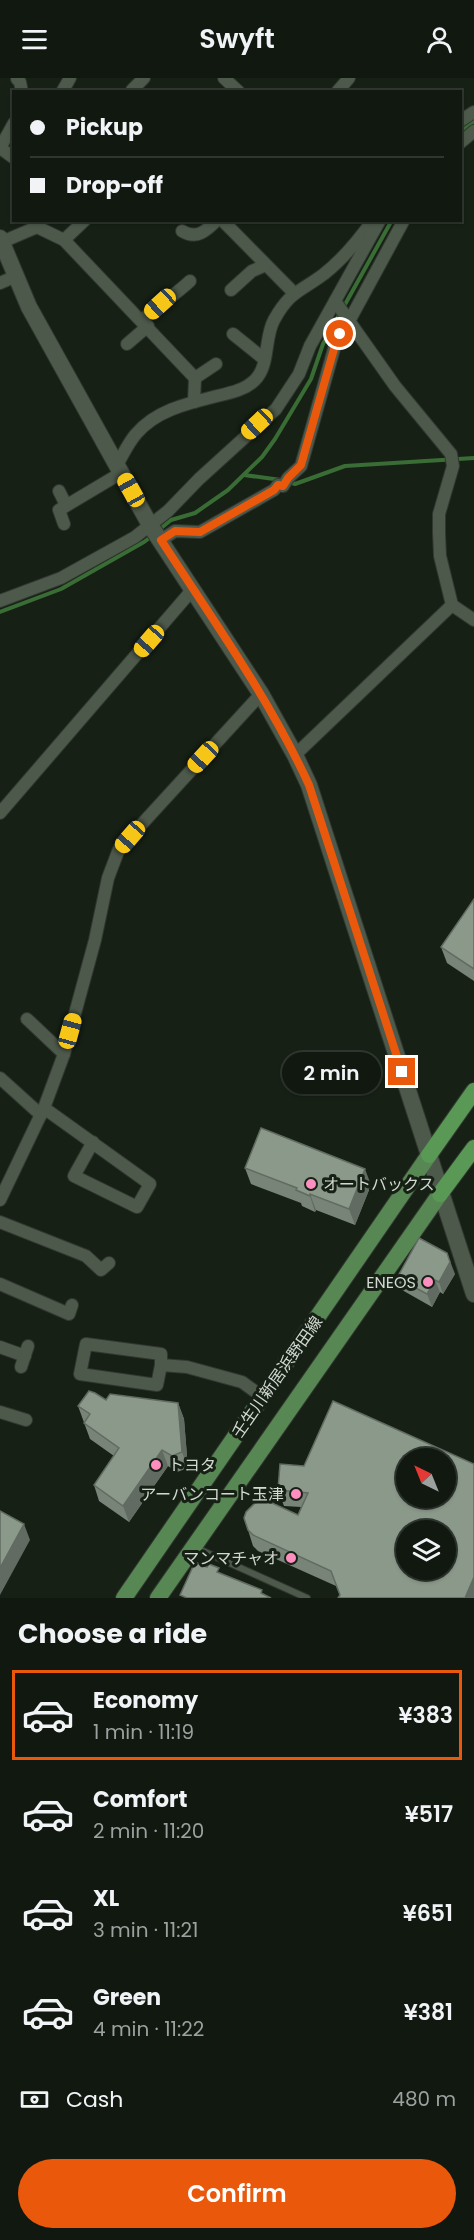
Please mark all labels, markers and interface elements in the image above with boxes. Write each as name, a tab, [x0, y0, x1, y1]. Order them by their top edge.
text: Swyft	[199, 20, 275, 57]
icon: menu	[18, 23, 51, 56]
icon: person	[423, 23, 456, 56]
text: Pickup	[66, 112, 143, 143]
text: Drop-off	[66, 170, 163, 201]
car	[141, 285, 179, 323]
route start	[326, 320, 353, 347]
car	[238, 405, 276, 443]
car	[114, 470, 148, 510]
car	[130, 622, 168, 660]
car	[184, 738, 222, 776]
car	[111, 818, 149, 856]
car	[57, 1011, 83, 1051]
callout: 2 min	[282, 1051, 381, 1093]
route end	[388, 1058, 415, 1085]
text: 2 min	[304, 1059, 359, 1087]
place label: オートバックス	[323, 1173, 435, 1196]
marker: オートバックス	[304, 1177, 318, 1191]
place label: ENEOS	[366, 1271, 416, 1294]
marker: ENEOS	[421, 1275, 435, 1289]
street label: 壬生川新居浜野田線	[226, 1311, 328, 1443]
north arrow	[396, 1448, 456, 1508]
map controls	[396, 1448, 456, 1580]
place label: トヨタ	[168, 1454, 216, 1477]
marker: トヨタ	[149, 1458, 163, 1472]
place label: アーバンコート玉津	[140, 1483, 284, 1506]
marker: アーバンコート玉津	[289, 1487, 303, 1501]
button: layers	[396, 1520, 456, 1580]
place label: マンマチャオ	[183, 1547, 279, 1570]
marker: マンマチャオ	[284, 1551, 298, 1565]
text: Choose a ride	[18, 1615, 207, 1652]
text: Economy	[93, 1685, 198, 1716]
icon: car	[21, 1688, 75, 1742]
text: ¥383	[399, 1700, 453, 1731]
text: 1 min · 11:19	[93, 1718, 194, 1746]
text: Comfort	[93, 1784, 187, 1815]
icon: car	[21, 1787, 75, 1841]
text: ¥517	[405, 1799, 453, 1830]
text: 2 min · 11:20	[93, 1817, 204, 1845]
text: XL	[93, 1883, 119, 1914]
icon: car	[21, 1886, 75, 1940]
text: ¥651	[403, 1898, 453, 1929]
text: 3 min · 11:21	[93, 1916, 198, 1944]
text: Green	[93, 1982, 161, 2013]
icon: car	[21, 1985, 75, 2039]
text: ¥381	[404, 1997, 453, 2028]
text: 4 min · 11:22	[93, 2015, 204, 2043]
icon: cash	[18, 2083, 51, 2116]
text: Cash	[66, 2084, 123, 2115]
text: 480 m	[392, 2085, 456, 2113]
button: Confirm	[18, 2159, 456, 2228]

